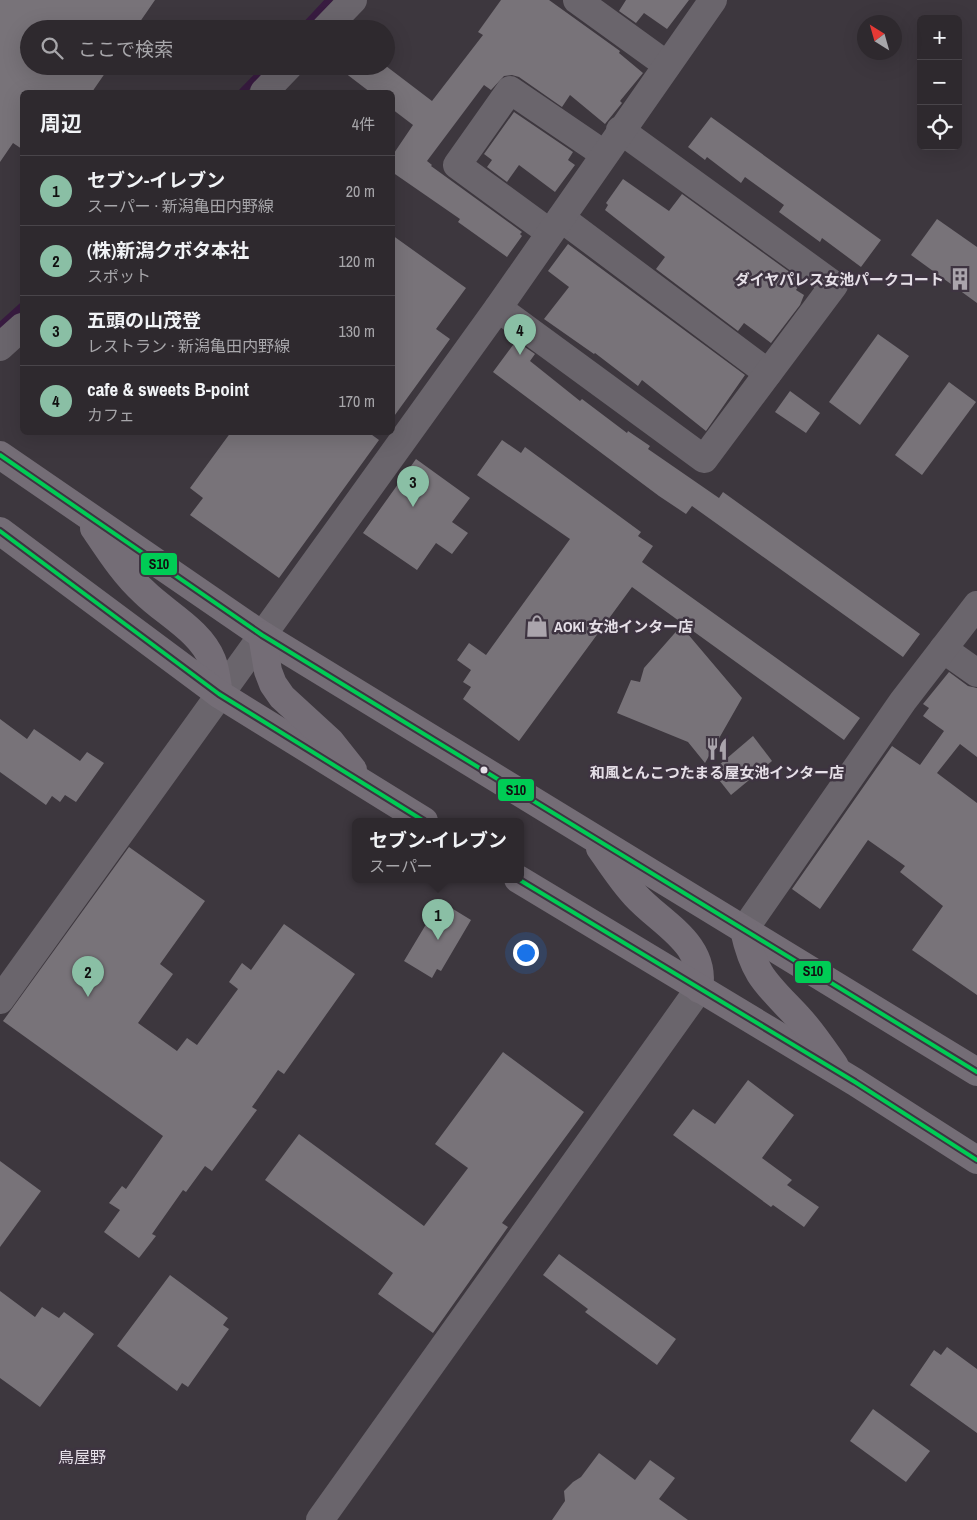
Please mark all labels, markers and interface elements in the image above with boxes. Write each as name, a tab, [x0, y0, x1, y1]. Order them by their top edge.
north arrow	[857, 15, 902, 60]
map controls	[917, 15, 962, 150]
button: +	[917, 15, 962, 60]
search box	[20, 20, 395, 75]
icon: search	[38, 34, 66, 62]
text: ここで検索	[78, 36, 173, 62]
button: −	[917, 60, 962, 105]
button: locate	[917, 105, 962, 150]
text: 周辺	[40, 109, 82, 138]
text: 4件	[352, 113, 375, 135]
text: セブン-イレブン	[87, 167, 225, 193]
text: 1	[52, 180, 60, 202]
text: 20 m	[346, 180, 375, 202]
text: スーパー · 新潟亀田内野線	[87, 195, 274, 217]
text: (株)新潟クボタ本社	[87, 237, 249, 263]
text: 2	[52, 250, 60, 272]
text: 120 m	[339, 250, 375, 272]
text: スポット	[87, 265, 151, 287]
building icon: ダイヤパレス女池パークコート	[947, 266, 973, 292]
place label: ダイヤパレス女池パークコート	[735, 269, 944, 290]
text: 五頭の山茂登	[87, 307, 201, 333]
pin: 4	[504, 314, 536, 355]
text: 3	[52, 320, 60, 342]
text: 130 m	[339, 320, 375, 342]
text: レストラン · 新潟亀田内野線	[87, 335, 290, 357]
text: cafe & sweets B-point	[87, 376, 249, 402]
text: 4	[52, 390, 60, 412]
text: 170 m	[339, 390, 375, 412]
text: カフェ	[87, 404, 135, 426]
pin: 3	[397, 466, 429, 507]
line badge: S10	[140, 552, 178, 576]
text: S10	[149, 555, 169, 573]
shop icon: AOKI 女池インター店	[524, 613, 550, 639]
place label: AOKI 女池インター店	[554, 616, 693, 637]
restaurant icon: 和風とんこつたまる屋女池インター店	[704, 736, 730, 762]
place label: 和風とんこつたまる屋女池インター店	[590, 762, 844, 783]
unlabelled marker	[479, 765, 489, 775]
line badge: S10	[497, 778, 535, 802]
text: S10	[506, 781, 526, 799]
popup	[352, 818, 524, 883]
text: セブン-イレブン	[369, 827, 507, 853]
text: スーパー	[369, 855, 433, 877]
pin: 1	[422, 899, 454, 940]
your location	[513, 940, 539, 966]
pin: 2	[72, 956, 104, 997]
line badge: S10	[794, 960, 832, 984]
text: S10	[803, 962, 823, 980]
district label: 鳥屋野	[58, 1446, 106, 1468]

